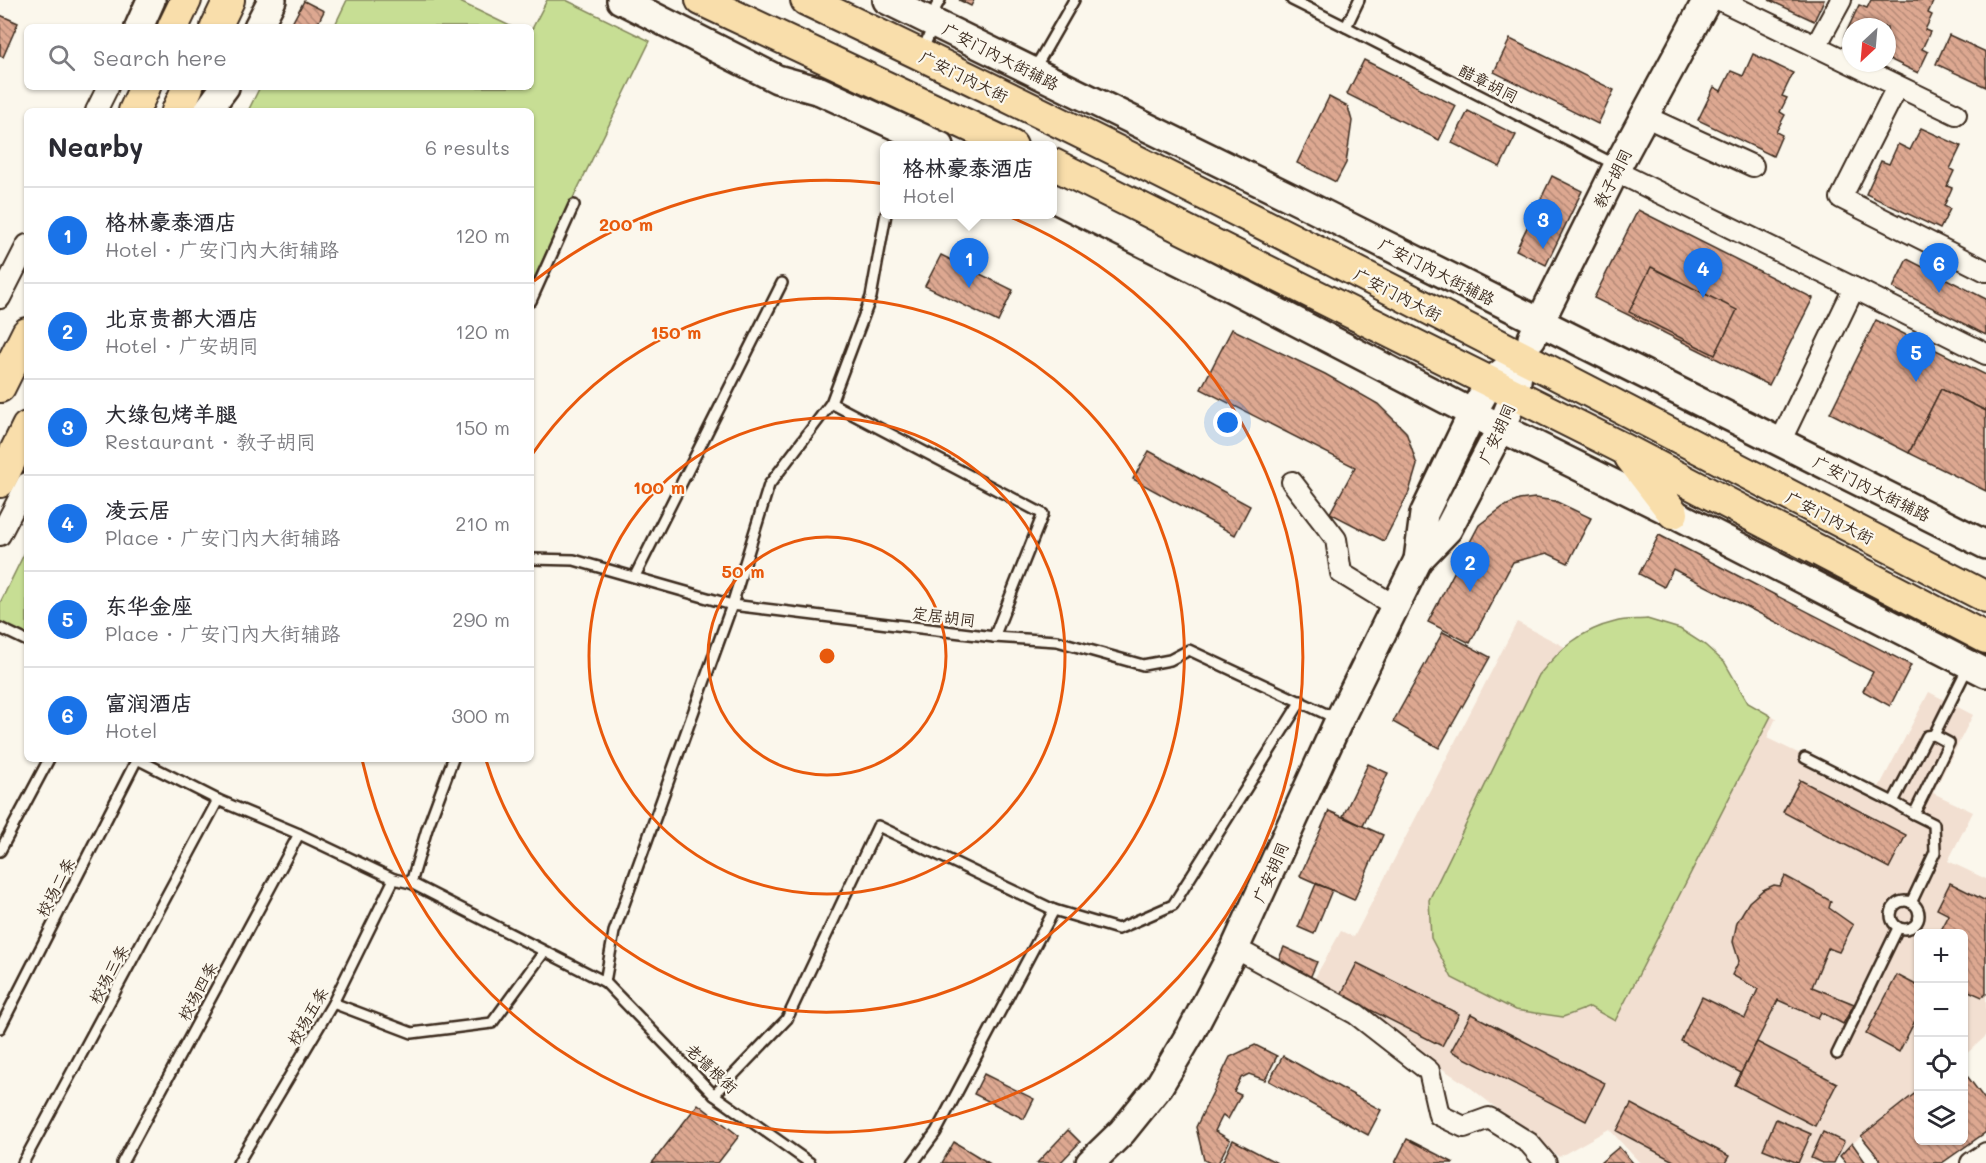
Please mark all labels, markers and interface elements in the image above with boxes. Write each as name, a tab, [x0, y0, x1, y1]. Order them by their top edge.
street label: 广安门内大街辅路	[940, 18, 1062, 94]
north arrow	[1842, 18, 1896, 72]
search box	[24, 24, 534, 90]
icon: search	[45, 41, 78, 74]
text: Search here	[93, 43, 227, 72]
street label: 广安门内大街	[917, 46, 1011, 106]
street label: 醋章胡同	[1456, 59, 1522, 107]
text: Nearby	[48, 130, 143, 164]
text: 6 results	[425, 134, 510, 160]
popup	[880, 141, 1057, 219]
street label: 教子胡同	[1588, 145, 1636, 211]
text: 格林豪泰酒店	[902, 153, 1035, 182]
text: Hotel	[902, 182, 955, 208]
pin: 3	[1524, 200, 1562, 249]
text: 格林豪泰酒店	[105, 207, 237, 236]
text: 200 m	[599, 212, 653, 236]
text: 1	[63, 222, 72, 248]
text: 120 m	[455, 222, 510, 248]
street label: 广安门内大街辅路	[1376, 233, 1498, 309]
text: Hotel · 广安门内大街辅路	[105, 236, 339, 262]
pin: 1	[950, 238, 988, 288]
pin: 6	[1920, 244, 1958, 293]
pin: 4	[1684, 248, 1722, 298]
street label: 广安门内大街	[1351, 264, 1445, 324]
text: 北京贵都大酒店	[105, 303, 259, 332]
text: 2	[62, 318, 73, 344]
text: 120 m	[455, 318, 510, 344]
text: 150 m	[651, 320, 701, 344]
text: Hotel · 广安胡同	[105, 332, 259, 358]
pin: 5	[1896, 332, 1936, 382]
text: 大绿包烤羊腿	[105, 399, 237, 428]
street label: 广安胡同	[1473, 400, 1519, 466]
your location	[1213, 408, 1242, 437]
text: 3	[62, 414, 74, 440]
text: 150 m	[455, 414, 510, 440]
text: Restaurant · 教子胡同	[105, 428, 316, 454]
street label: 广安门内大街辅路	[1810, 451, 1934, 525]
text: 100 m	[633, 475, 685, 499]
street label: 广安门内大街	[1783, 487, 1877, 547]
text: 凌云居	[105, 495, 171, 524]
text: 4	[61, 510, 74, 536]
text: 210 m	[455, 510, 510, 536]
text: Place · 广安门内大街辅路	[105, 524, 340, 550]
pin: 2	[1450, 542, 1490, 592]
text: 50 m	[722, 559, 764, 583]
text: 东华金座	[105, 591, 193, 620]
street label: 定居胡同	[911, 602, 977, 630]
text: 5	[62, 606, 73, 632]
text: 290 m	[452, 606, 510, 632]
text: Place · 广安门内大街辅路	[105, 620, 340, 646]
centre of rings	[817, 646, 837, 666]
text: 富润酒店	[105, 688, 193, 717]
text: 6	[61, 702, 74, 728]
text: 300 m	[451, 702, 510, 728]
text: Hotel	[105, 717, 157, 743]
street label: 广安胡同	[1247, 838, 1293, 906]
street label: 校场二条	[31, 854, 79, 920]
map controls	[1914, 929, 1968, 1145]
button: +	[1914, 929, 1968, 983]
street label: 校场三条	[84, 941, 132, 1007]
street label: 校场四条	[173, 958, 221, 1024]
street label: 校场五条	[282, 983, 332, 1049]
button: −	[1914, 983, 1968, 1037]
button: locate	[1914, 1037, 1968, 1091]
street label: 老墙根街	[681, 1038, 743, 1098]
button: layers	[1914, 1091, 1968, 1145]

